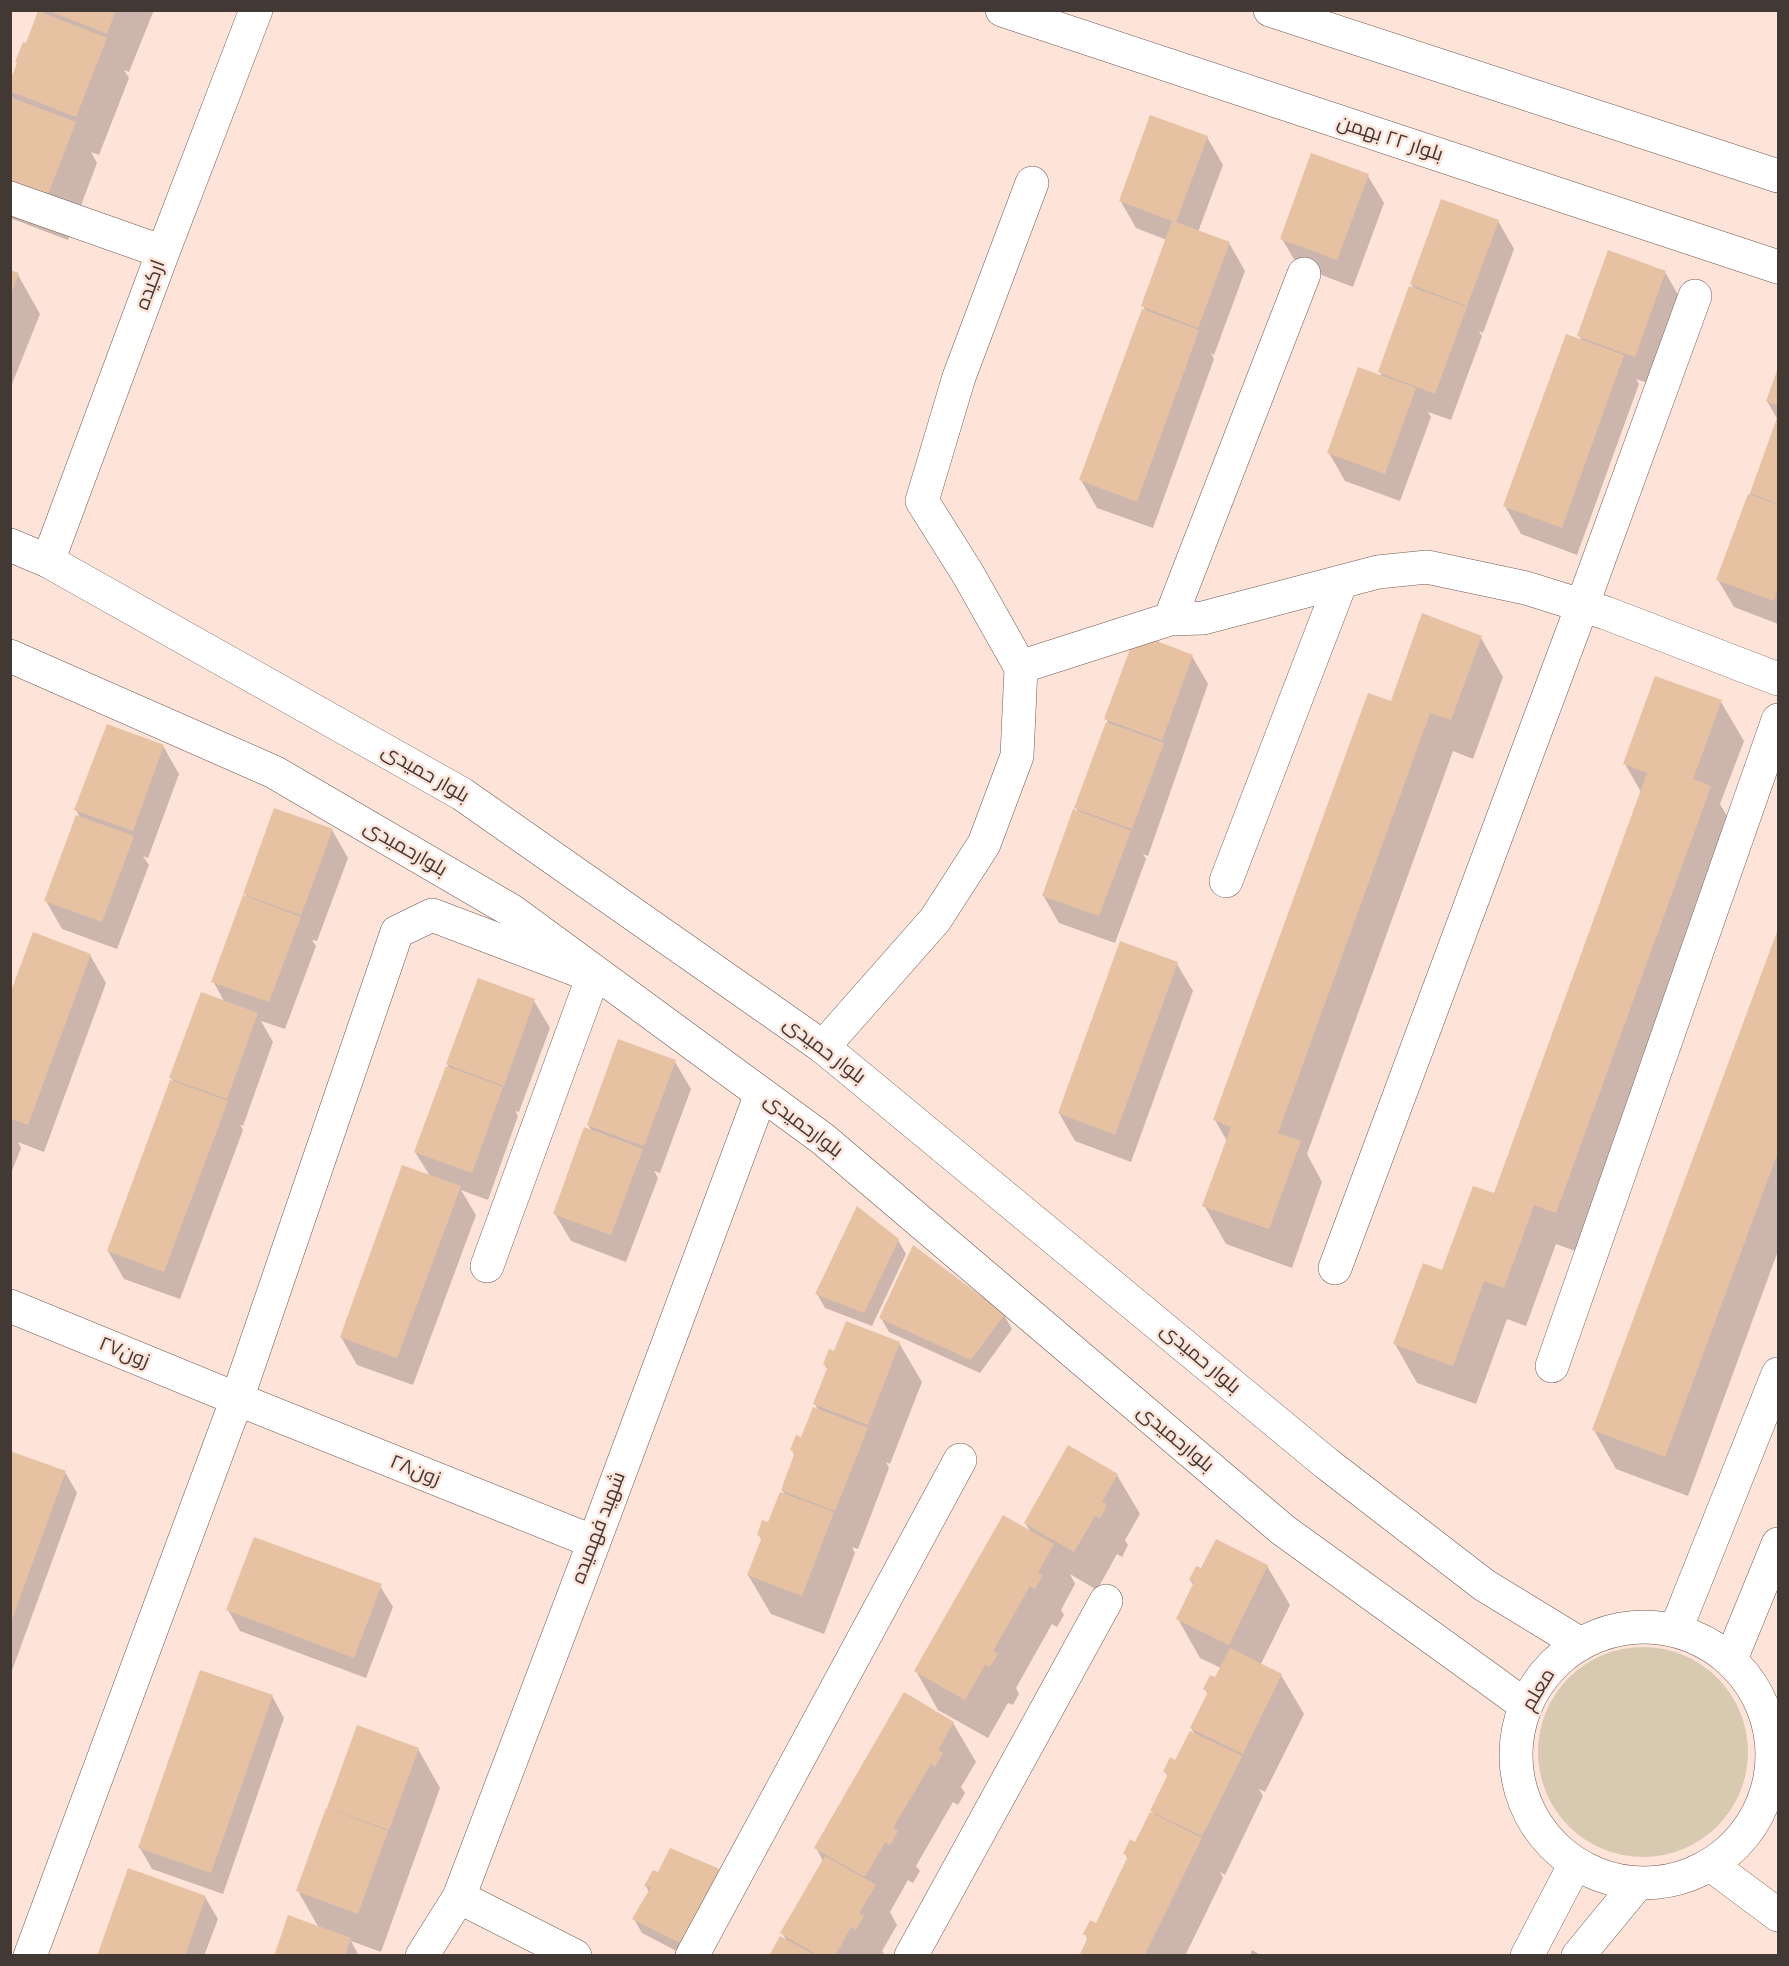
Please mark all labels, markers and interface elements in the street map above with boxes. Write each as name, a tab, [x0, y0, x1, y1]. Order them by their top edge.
street label: بلوار ۲۲ بهمن	[1334, 111, 1446, 167]
street label: ارکیده	[131, 257, 171, 313]
street label: بلوار حمیدی	[377, 739, 473, 809]
street label: بلوارحمیدی	[359, 815, 451, 883]
street label: بلوار حمیدی	[778, 1012, 870, 1090]
street label: بلوارحمیدی	[759, 1088, 847, 1164]
street label: بلوار حمیدی	[1155, 1319, 1245, 1399]
street label: زون۲۷	[95, 1332, 153, 1374]
street label: بلوارحمیدی	[1132, 1400, 1218, 1478]
street label: زون۲۸	[386, 1450, 444, 1492]
street label: شهید فهمیده	[567, 1469, 631, 1587]
street label: معلم	[1517, 1665, 1561, 1715]

